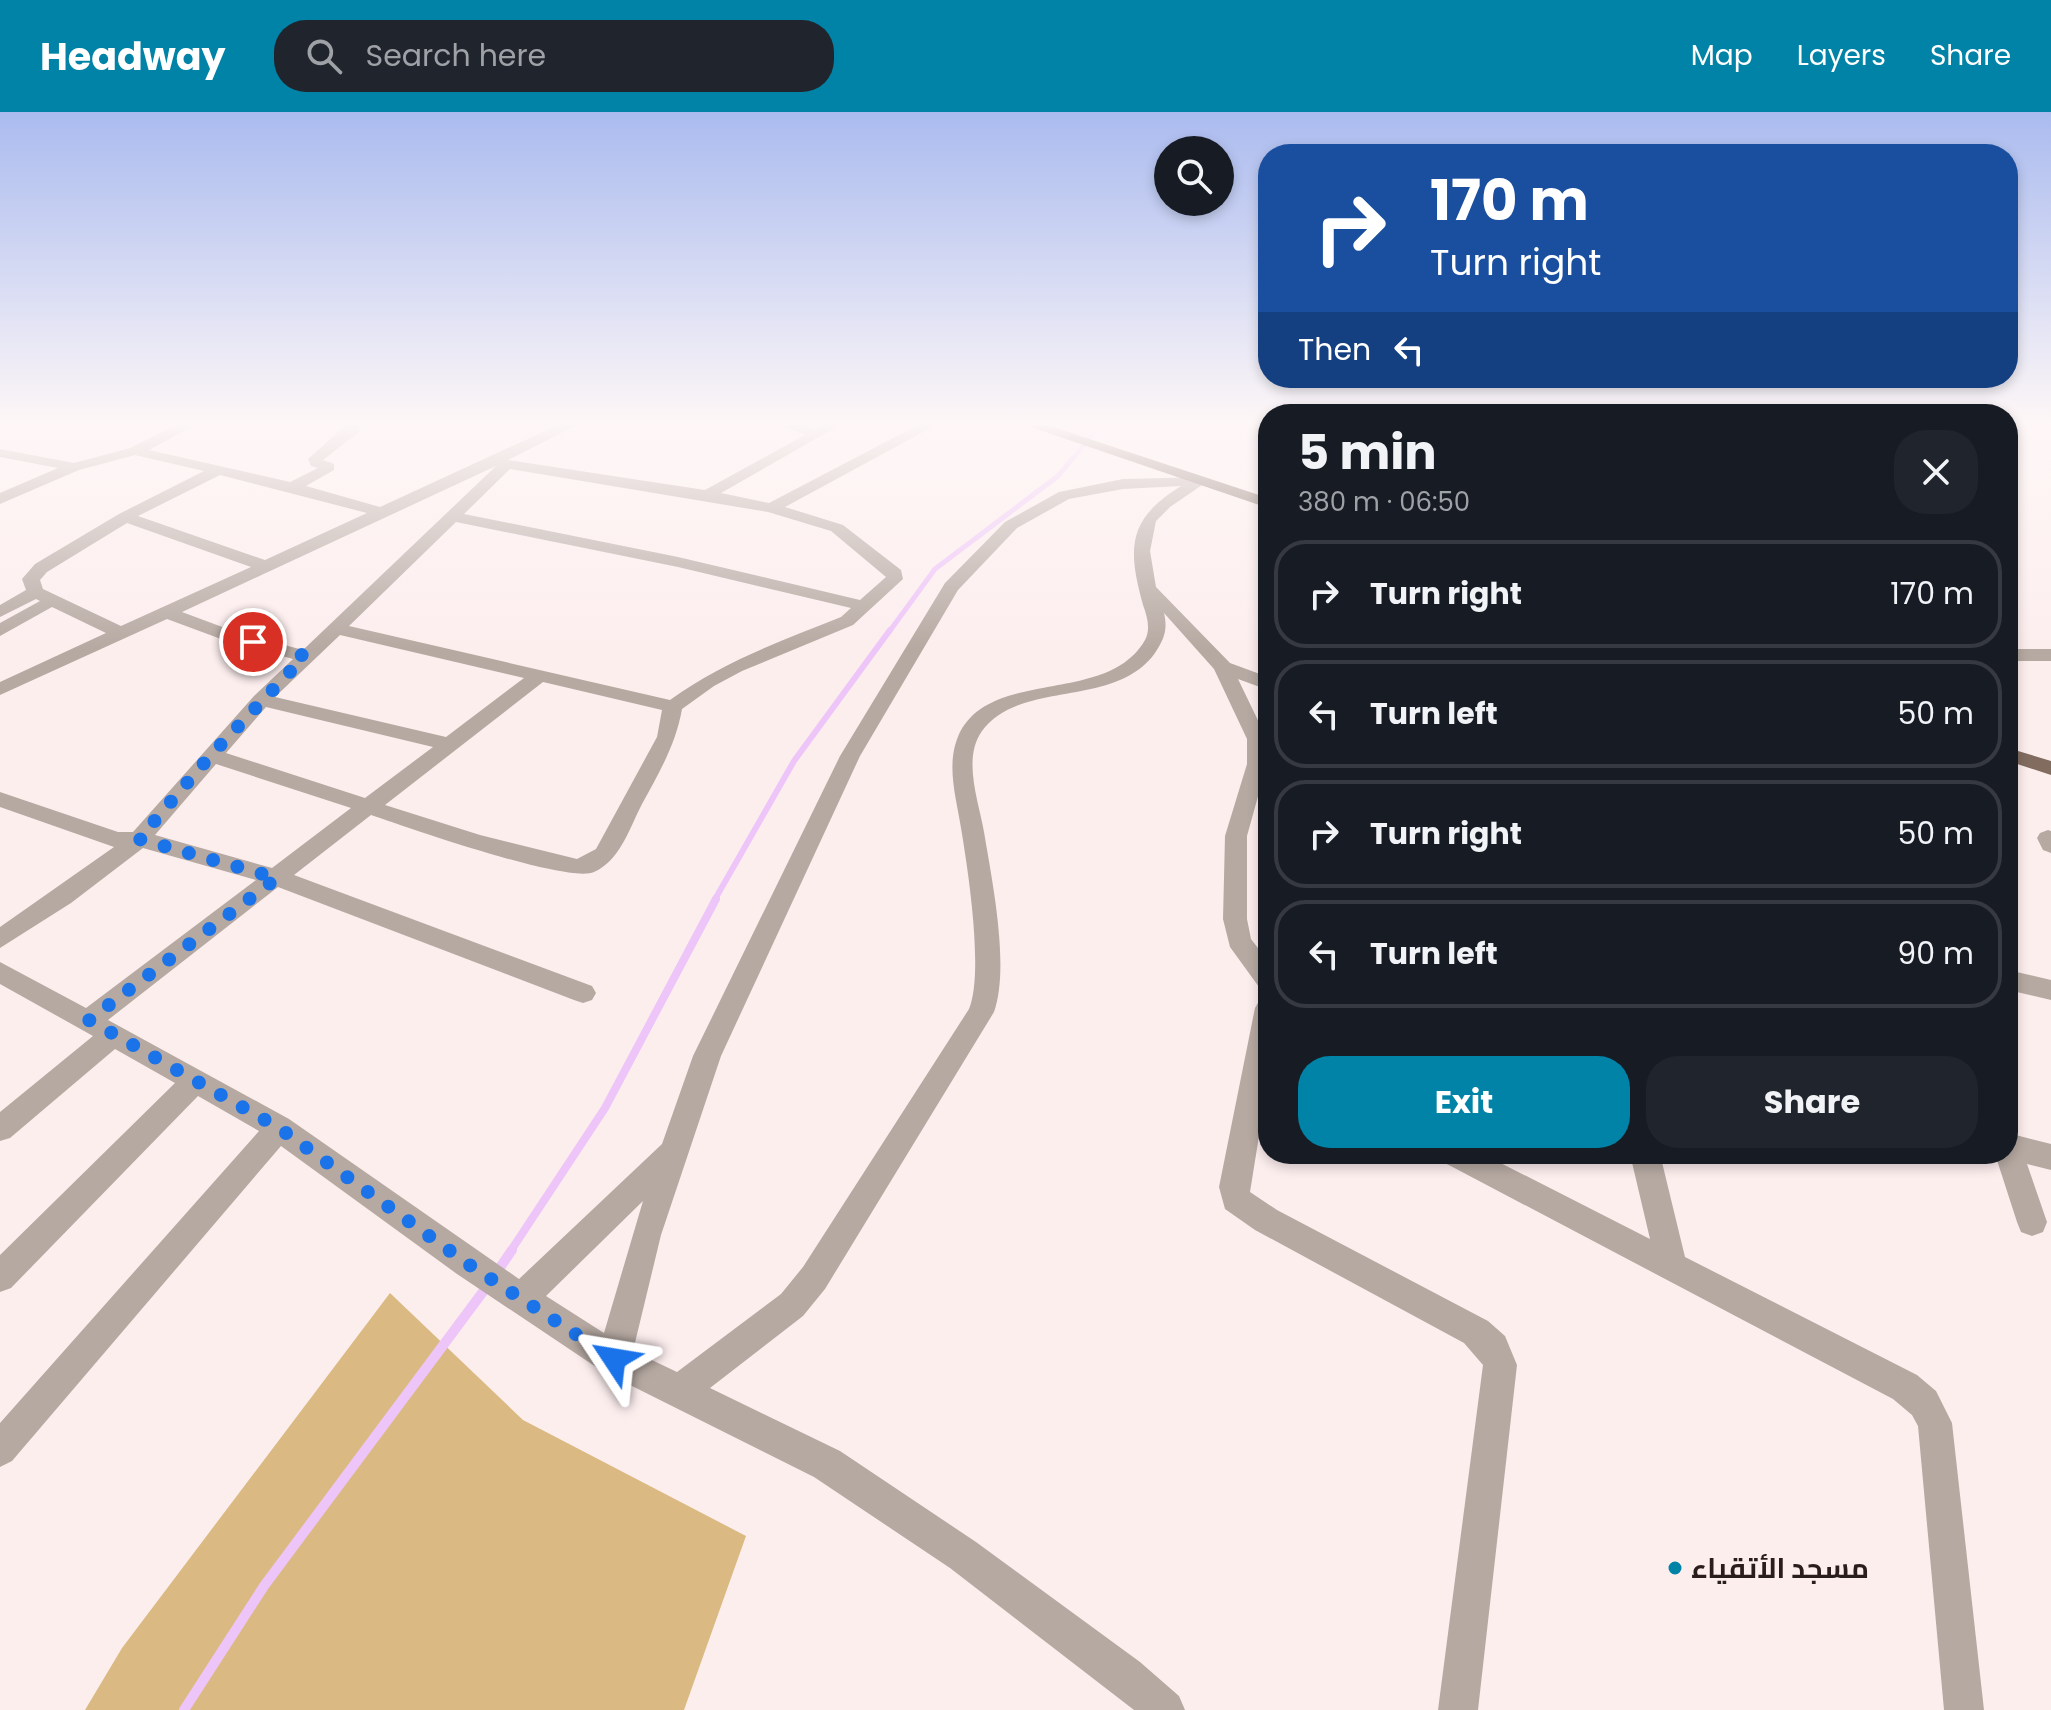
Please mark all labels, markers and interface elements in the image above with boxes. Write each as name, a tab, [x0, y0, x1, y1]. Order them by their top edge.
search box	[274, 20, 834, 92]
text: Headway	[40, 30, 226, 83]
icon: search	[302, 34, 346, 78]
text: Search here	[366, 34, 546, 77]
text: Map	[1691, 36, 1753, 75]
text: Layers	[1797, 36, 1886, 75]
text: Share	[1930, 36, 2011, 75]
map controls	[1154, 136, 1234, 216]
button: search	[1154, 136, 1234, 216]
text: 170 m	[1430, 161, 1589, 240]
icon: right	[1298, 176, 1402, 280]
text: Turn right	[1430, 237, 1601, 288]
text: Then	[1298, 328, 1371, 371]
icon: left	[1387, 328, 1431, 372]
text: 5 min	[1298, 419, 1437, 486]
button: close	[1894, 430, 1978, 514]
text: 380 m · 06:50	[1298, 484, 1470, 520]
icon: right	[1302, 572, 1346, 616]
text: Turn right	[1370, 572, 1522, 615]
text: 170 m	[1890, 572, 1974, 615]
pin	[219, 608, 287, 676]
icon: arrive	[231, 620, 275, 664]
icon: left	[1302, 692, 1346, 736]
text: Turn left	[1370, 692, 1498, 735]
text: 50 m	[1897, 692, 1974, 735]
icon: right	[1302, 812, 1346, 856]
text: Turn right	[1370, 812, 1522, 855]
text: 50 m	[1897, 812, 1974, 855]
icon: left	[1302, 932, 1346, 976]
text: Turn left	[1370, 932, 1498, 975]
text: 90 m	[1897, 932, 1974, 975]
button: Exit	[1298, 1056, 1630, 1148]
button: Share	[1646, 1056, 1978, 1148]
position arrow	[572, 1317, 656, 1401]
place label: مسجد الأتقياء	[1691, 1549, 1869, 1588]
marker: مسجد الأتقياء	[1666, 1559, 1684, 1577]

